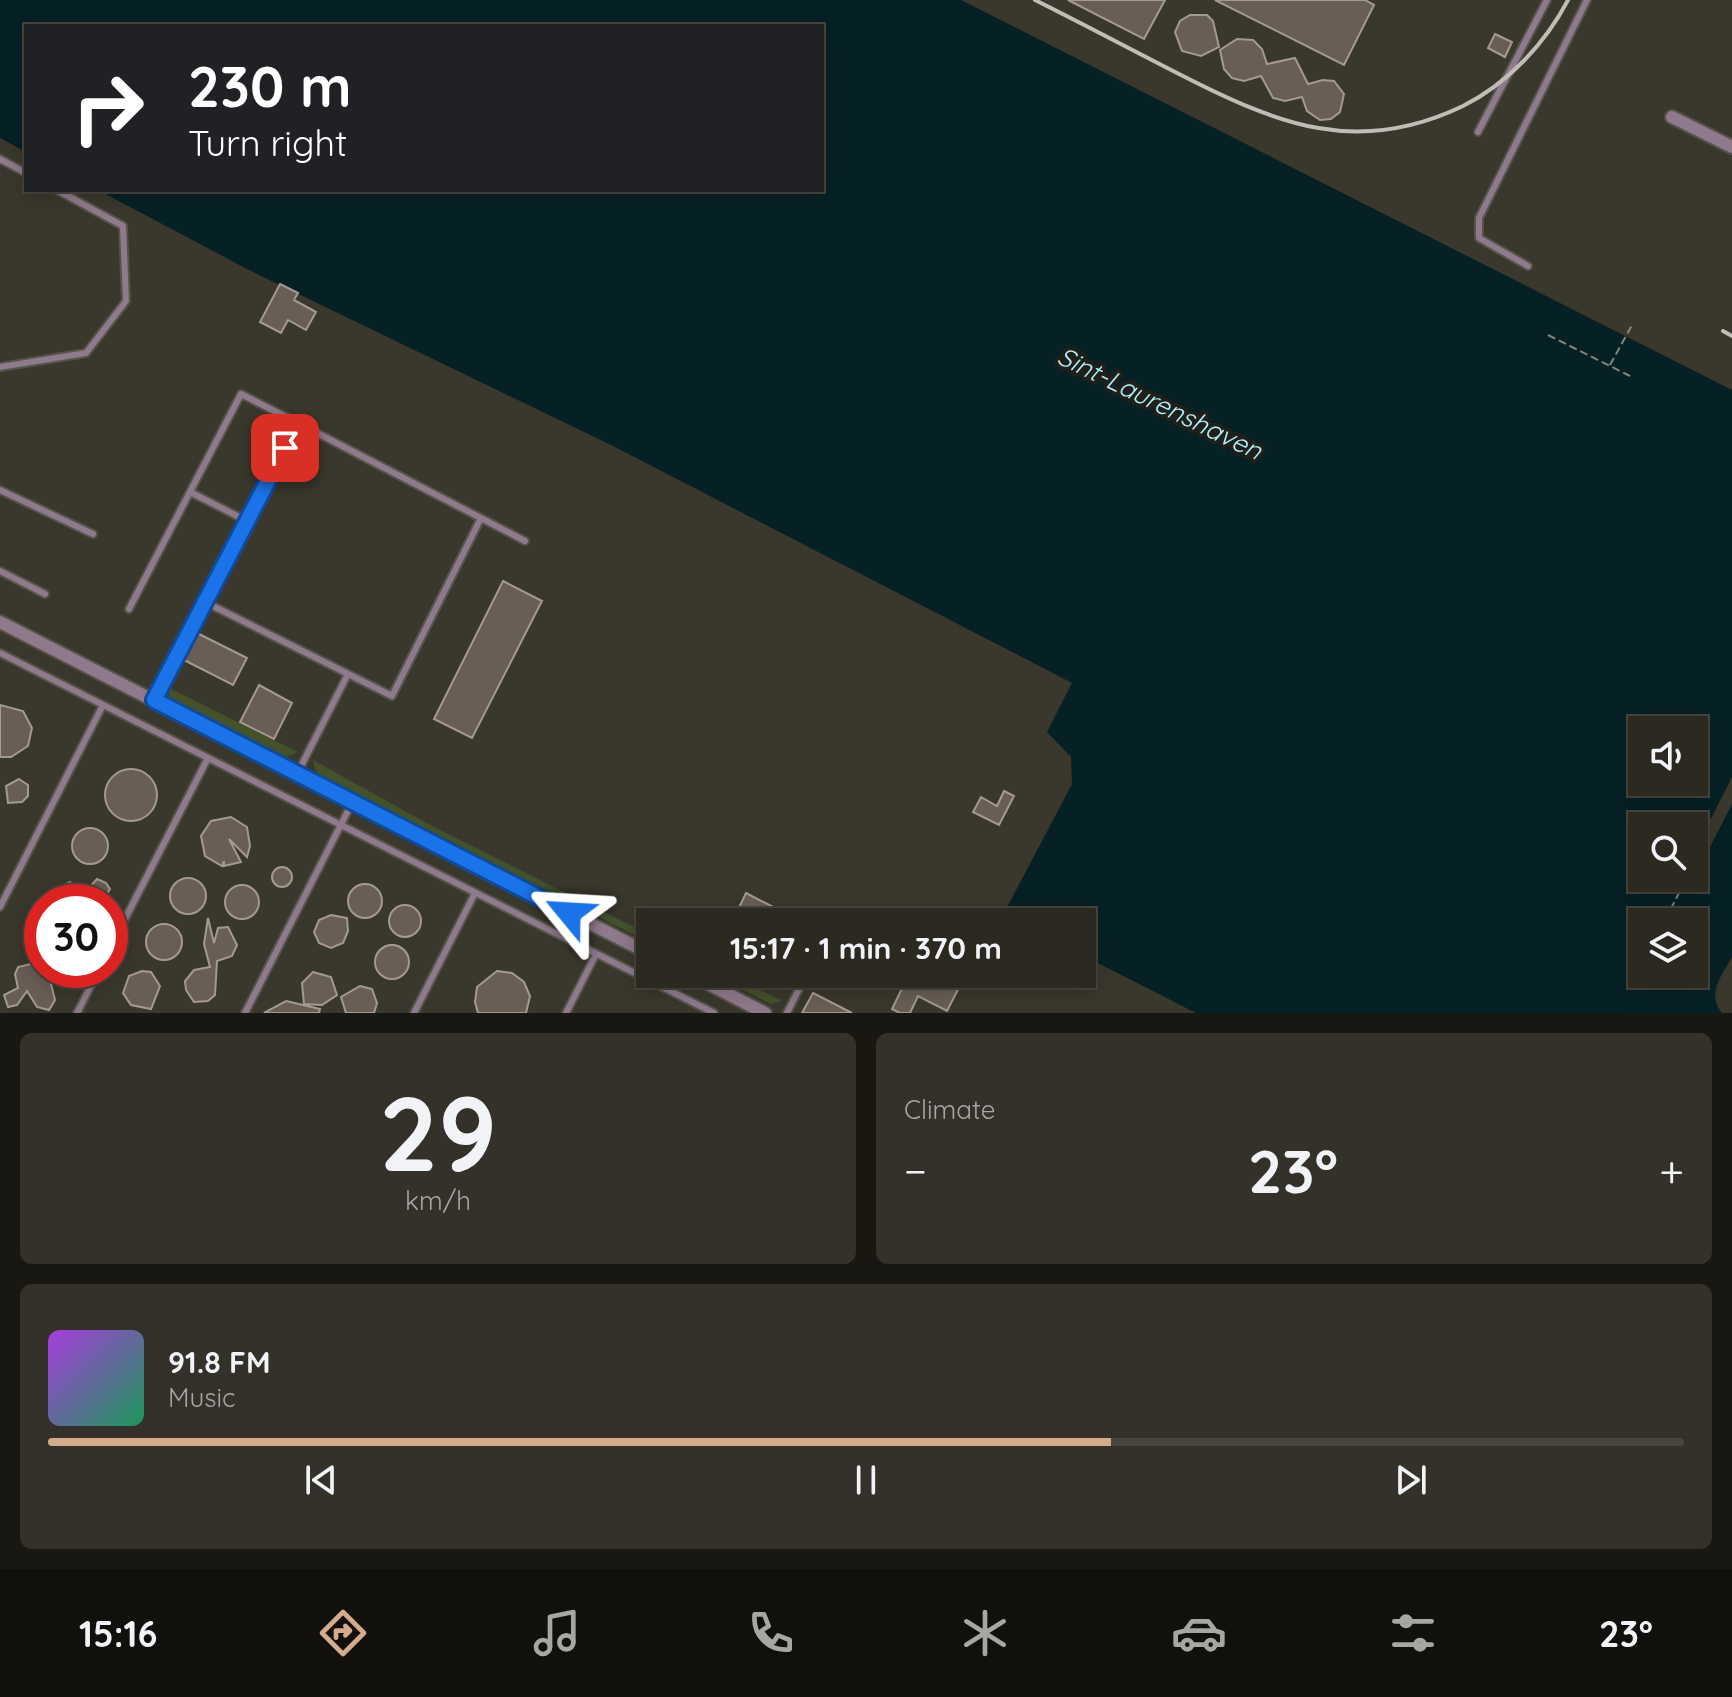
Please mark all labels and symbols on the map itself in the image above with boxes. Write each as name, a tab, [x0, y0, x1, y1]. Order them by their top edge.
water label: Sint-Laurenshaven	[1052, 339, 1268, 467]
pin	[251, 414, 319, 482]
position arrow	[527, 871, 611, 955]
speed limit sign: 30	[24, 884, 128, 988]

